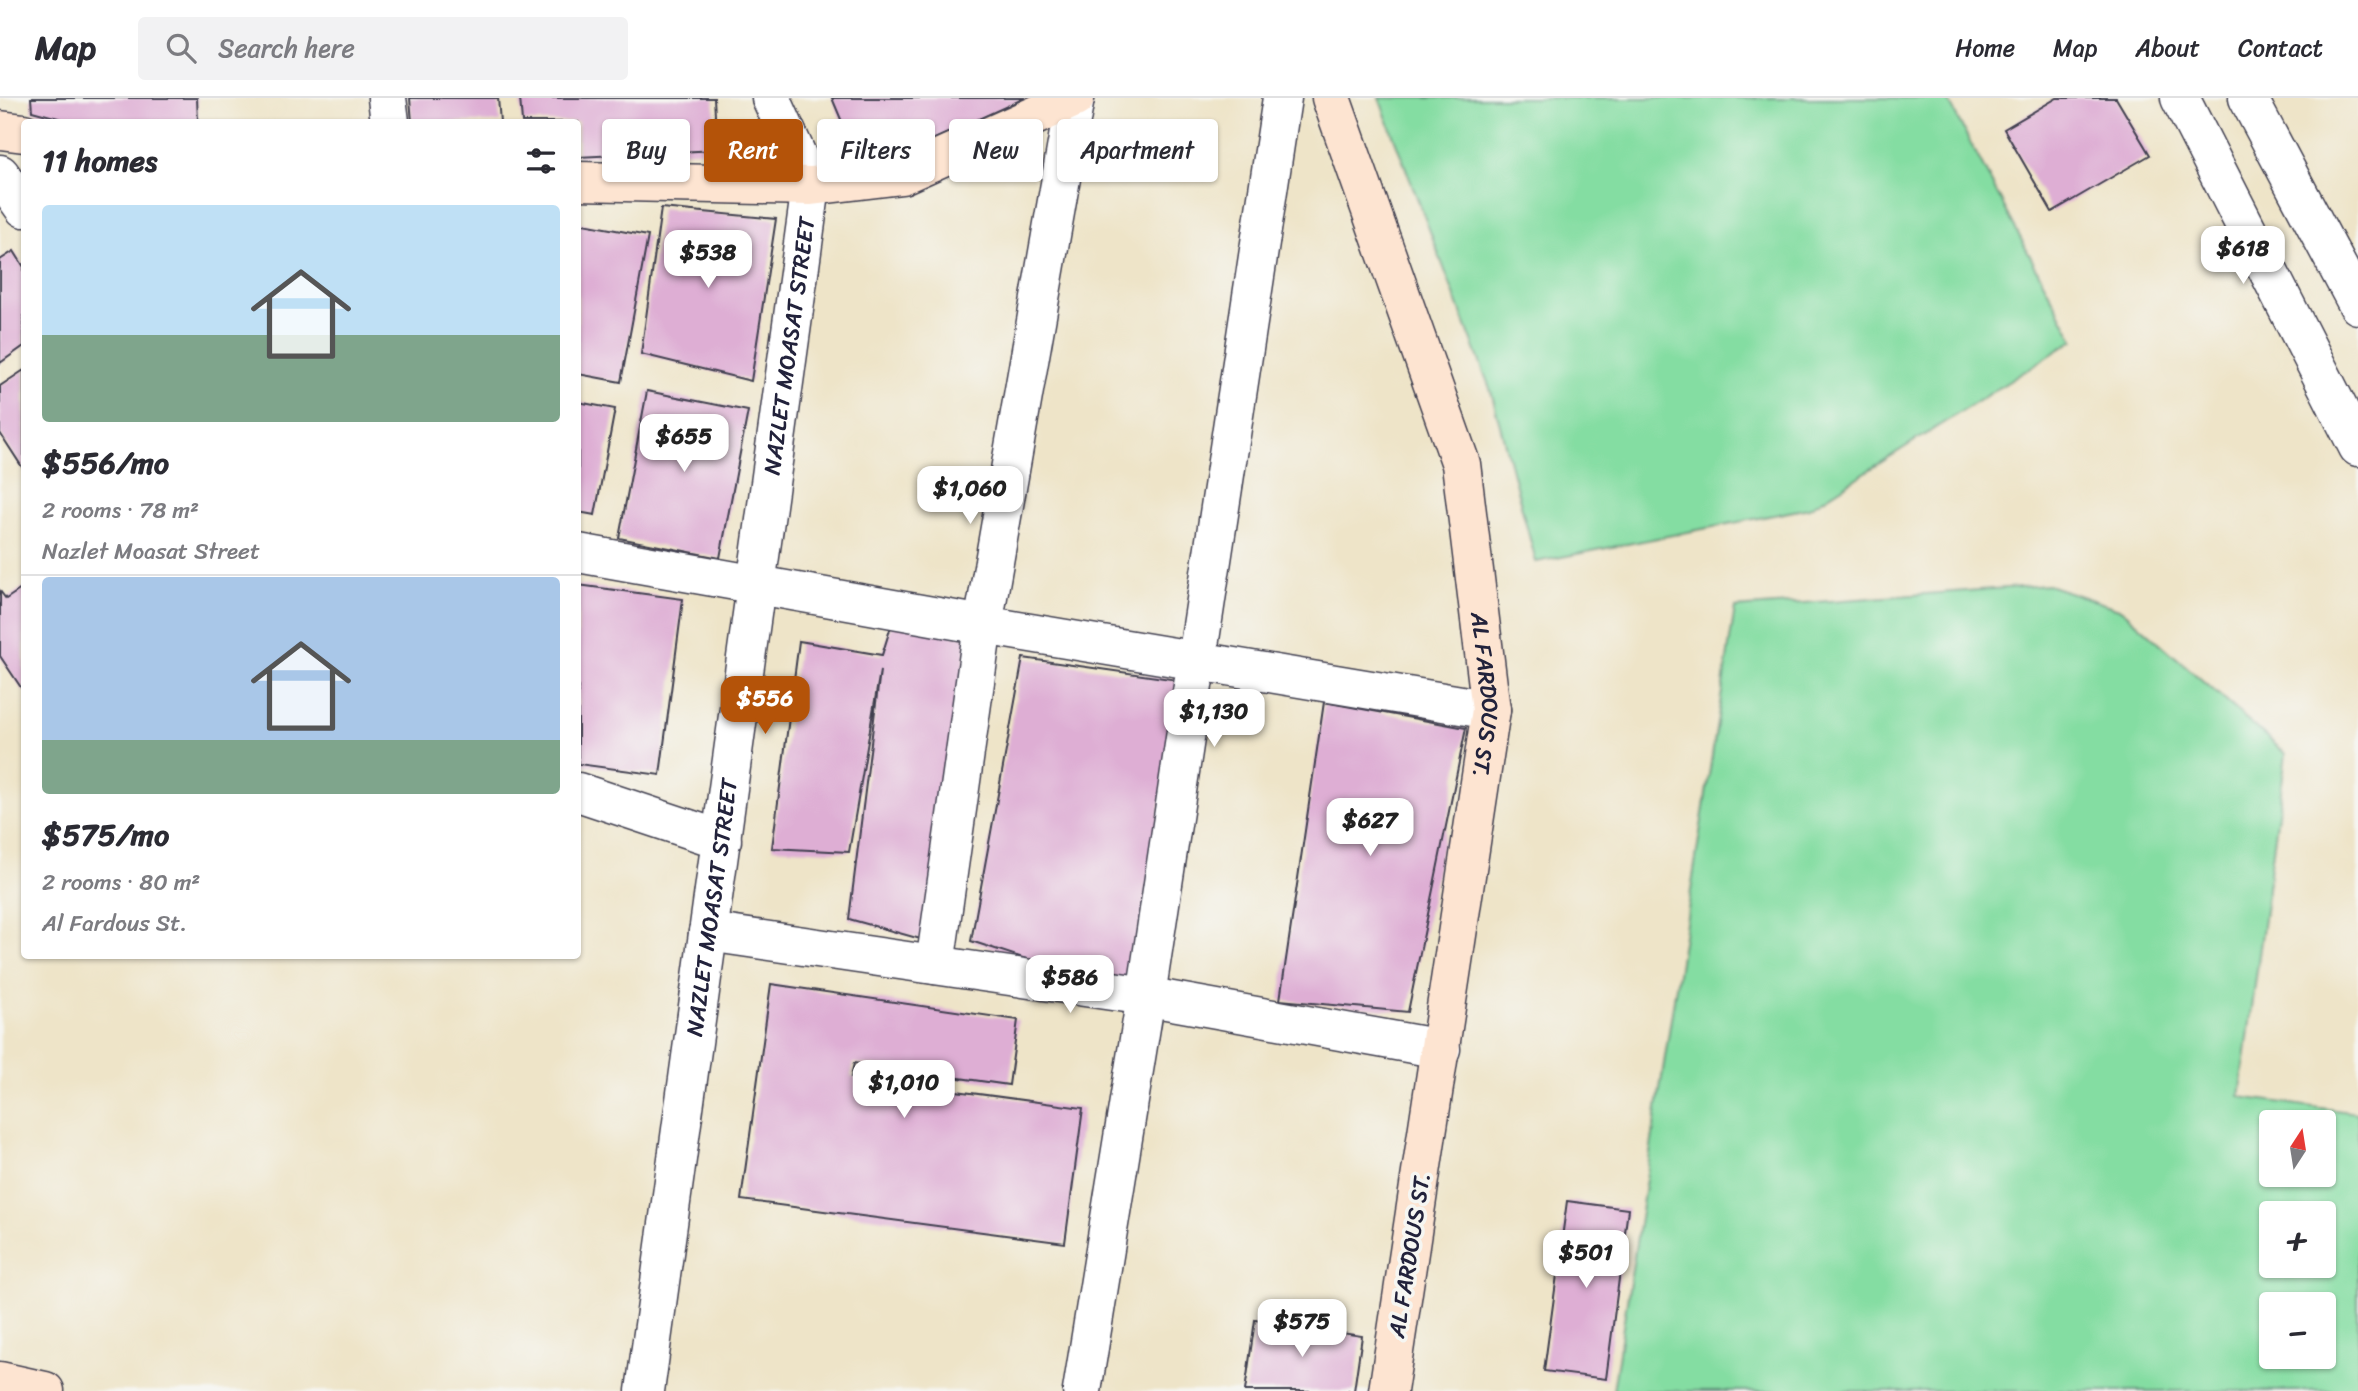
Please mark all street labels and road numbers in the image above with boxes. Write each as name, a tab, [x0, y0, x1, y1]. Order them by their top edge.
street label: NAZLET MOASAT STREET	[751, 213, 828, 477]
street label: AL FARDOUS ST.	[1458, 609, 1511, 781]
street label: NAZLET MOASAT STREET	[674, 774, 750, 1039]
street label: AL FARDOUS ST.	[1376, 1169, 1443, 1342]

